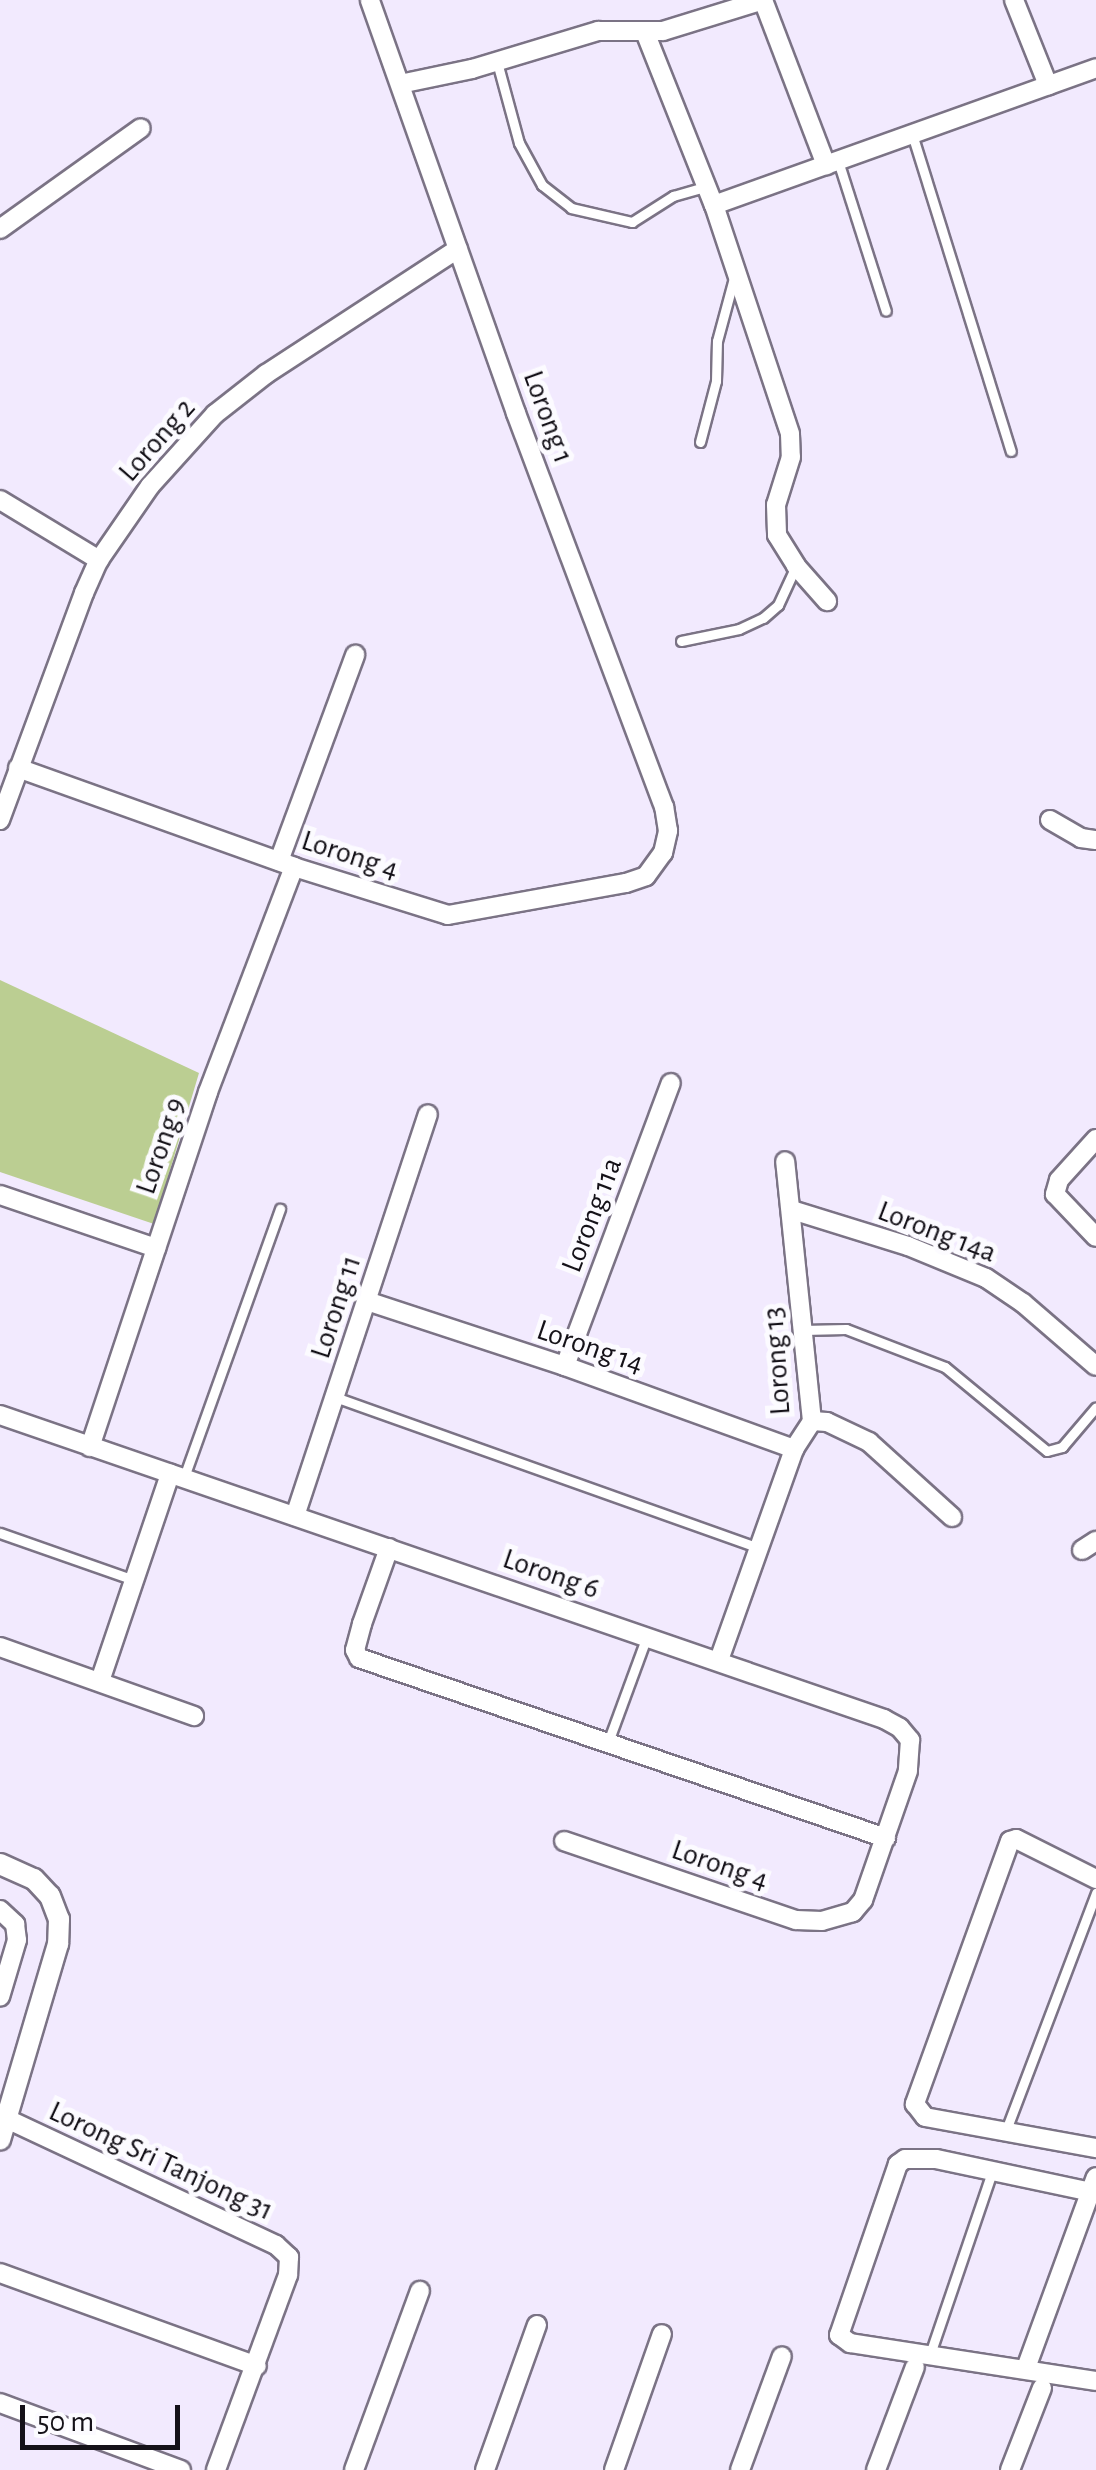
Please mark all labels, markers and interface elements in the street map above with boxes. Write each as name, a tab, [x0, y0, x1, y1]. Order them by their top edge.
street label: Lorong 1	[515, 366, 581, 468]
street label: Lorong 2	[111, 391, 203, 489]
street label: Lorong 4	[297, 822, 403, 888]
street label: Lorong 9	[128, 1093, 194, 1199]
street label: Lorong 11a	[554, 1152, 630, 1278]
street label: Lorong 14a	[873, 1193, 1001, 1271]
street label: Lorong 11	[302, 1251, 370, 1363]
street label: Lorong 13	[755, 1306, 799, 1416]
street label: Lorong 14	[532, 1312, 648, 1382]
street label: Lorong 6	[498, 1541, 604, 1607]
street label: Lorong 4	[667, 1832, 773, 1898]
street label: Lorong Sri Tanjong 31	[43, 2093, 279, 2229]
scale bar	[25, 2385, 185, 2447]
text: 50 m	[37, 2407, 94, 2437]

